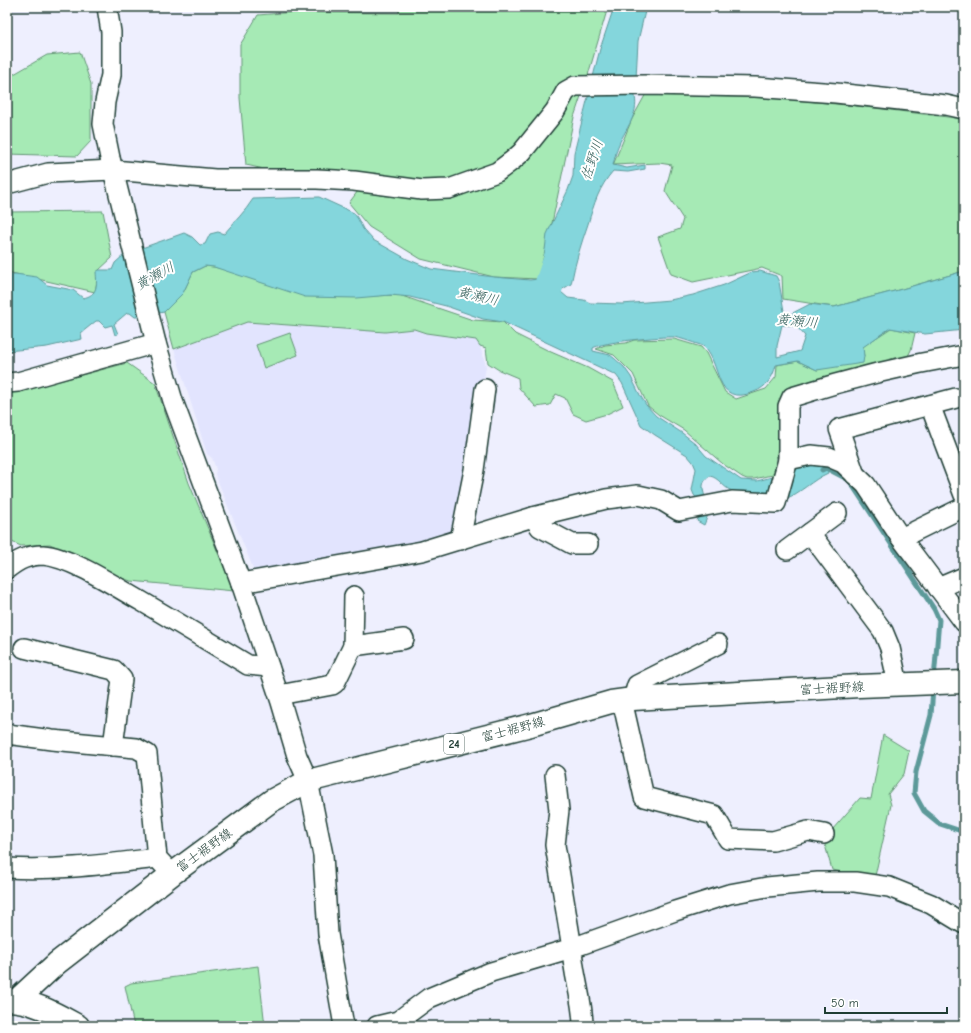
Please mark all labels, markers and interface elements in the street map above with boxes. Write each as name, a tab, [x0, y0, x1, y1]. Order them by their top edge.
water label: 佐野川	[577, 137, 607, 183]
water label: 黄瀬川	[133, 258, 177, 294]
water label: 黄瀬川	[456, 283, 500, 309]
water label: 黄瀬川	[775, 310, 819, 332]
street label: 富士裾野線	[799, 679, 866, 697]
street label: 富士裾野線	[480, 713, 547, 745]
road number: 24	[444, 734, 464, 754]
street label: 富士裾野線	[173, 824, 236, 875]
scale bar	[825, 989, 947, 1015]
text: 50 m	[831, 996, 859, 1010]

